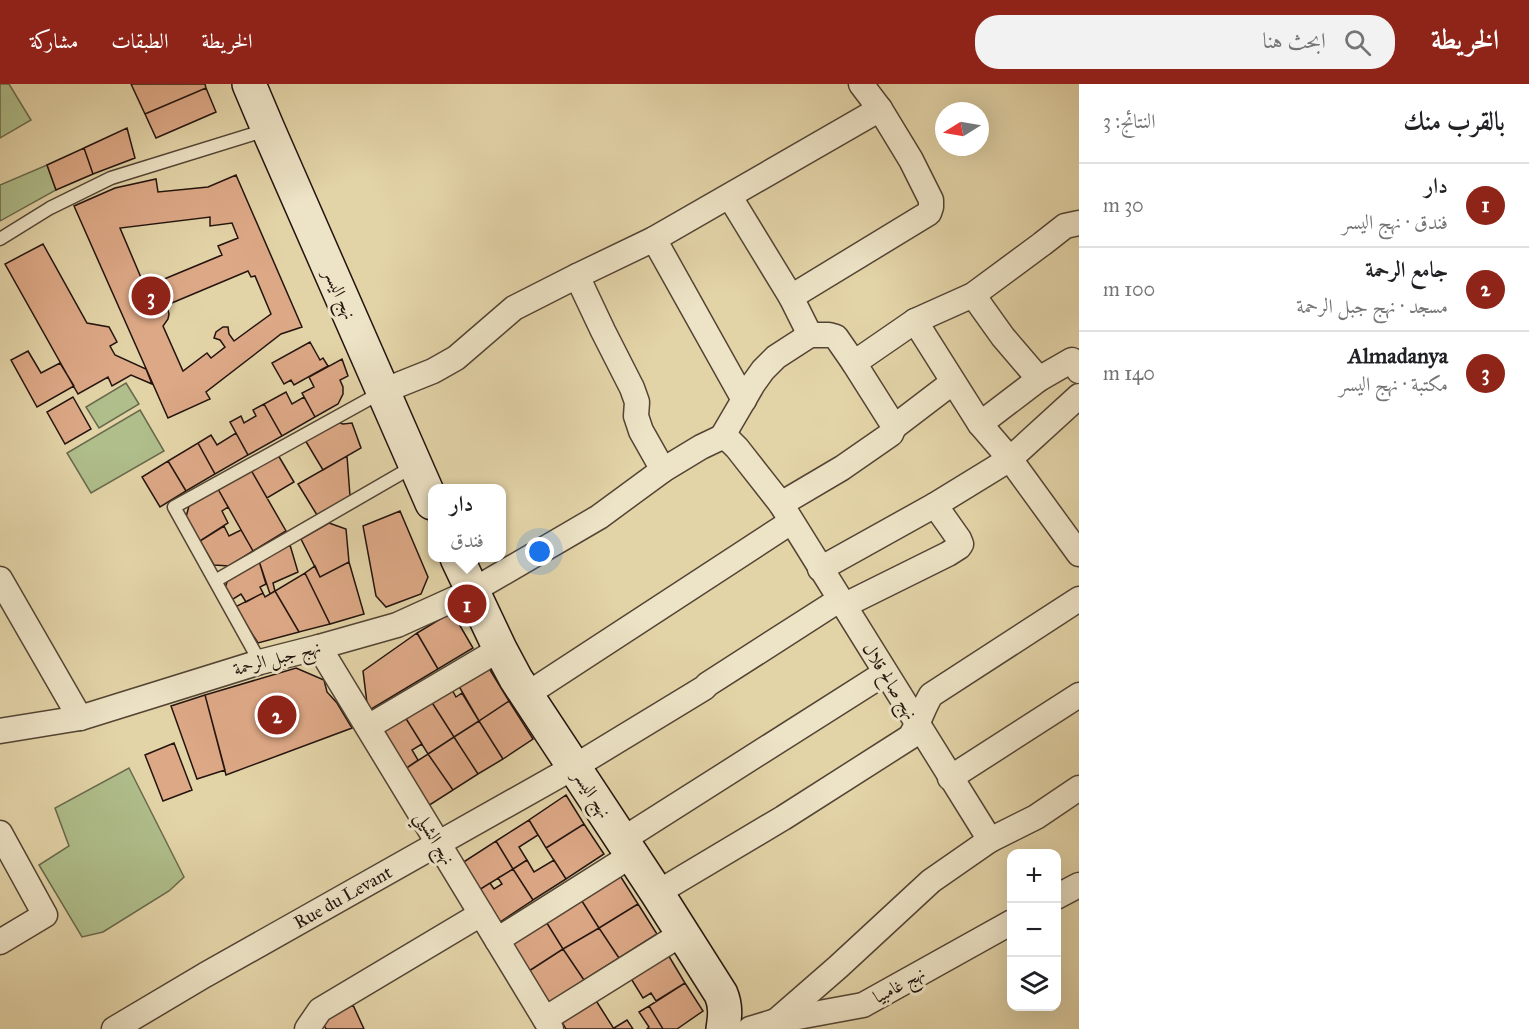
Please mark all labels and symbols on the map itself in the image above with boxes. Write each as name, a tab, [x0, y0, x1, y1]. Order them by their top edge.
north arrow	[935, 102, 989, 156]
street label: نهج اليسر	[314, 263, 361, 325]
pin: 3	[132, 274, 170, 318]
your location	[525, 537, 554, 566]
pin: 1	[448, 582, 486, 626]
street label: نهج جبل الرحمة	[231, 636, 324, 685]
street label: نهج صالح قلال	[853, 638, 922, 726]
pin: 2	[258, 692, 296, 738]
street label: نهج اليسر	[563, 764, 616, 825]
street label: نهج الشيلي	[405, 807, 460, 872]
street label: Rue du Levant	[290, 861, 396, 934]
street label: نهج غامبيا	[869, 962, 931, 1013]

